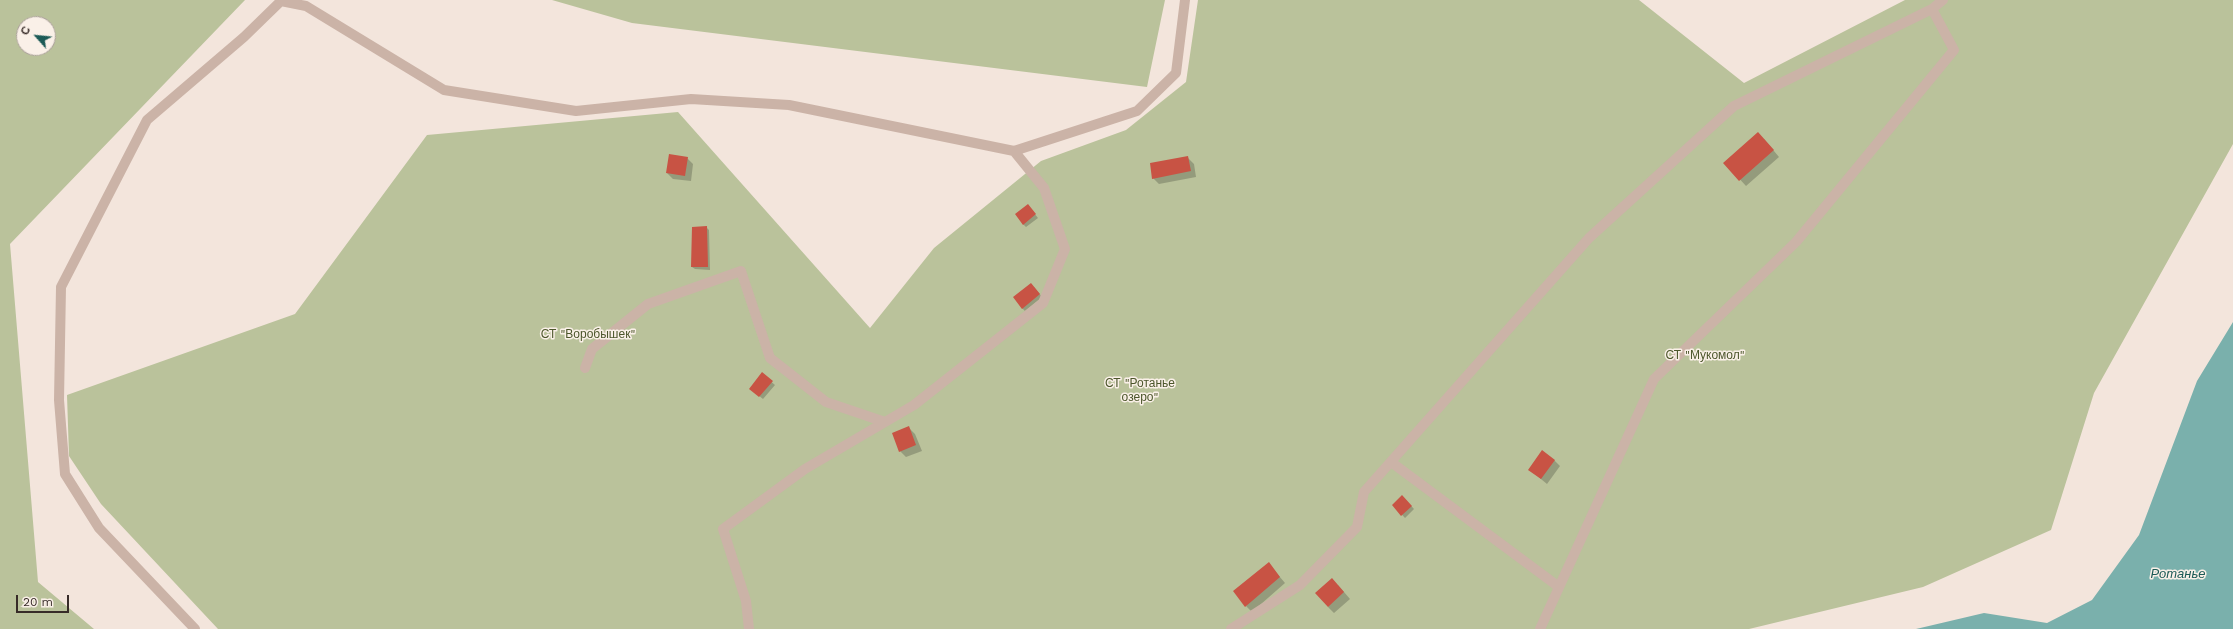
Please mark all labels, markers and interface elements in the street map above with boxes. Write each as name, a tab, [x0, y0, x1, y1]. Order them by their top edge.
north arrow	[16, 16, 56, 56]
text: С	[18, 24, 33, 37]
park label: СТ "Воробышек"	[541, 327, 635, 341]
park label: СТ "Мукомол"	[1665, 348, 1745, 362]
park label: СТ "Ротанье озеро"	[1105, 376, 1175, 404]
water label: Ротанье	[2151, 566, 2205, 582]
scale bar	[18, 587, 71, 613]
text: 20 m	[23, 595, 53, 609]

